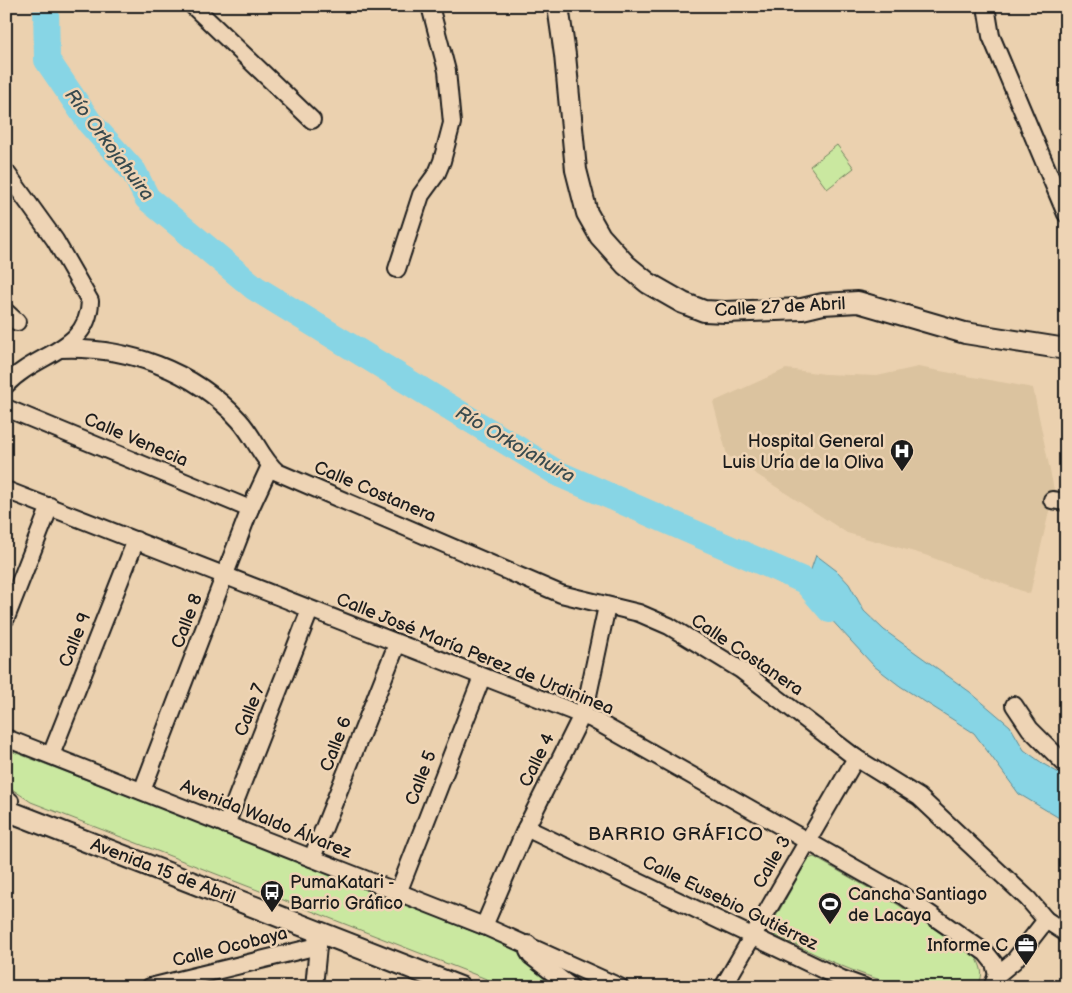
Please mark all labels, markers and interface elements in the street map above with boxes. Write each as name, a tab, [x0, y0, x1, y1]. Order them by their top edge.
water label: Río Orkojahuira	[60, 85, 158, 205]
street label: Calle 27 de Abril	[714, 293, 846, 321]
water label: Río Orkojahuira	[451, 402, 579, 488]
street label: Calle Venecia	[81, 409, 191, 471]
place label: Hospital General Luis Uría de la Oliva	[722, 431, 884, 473]
hospital icon: Hospital General Luis Uría de la Oliva	[889, 438, 915, 472]
street label: Calle Costanera	[311, 457, 439, 527]
street label: Calle José María Perez de Urdininea	[333, 589, 617, 719]
street label: Calle 8	[167, 591, 207, 651]
street label: Calle 9	[55, 610, 95, 670]
street label: Calle Costanera	[687, 610, 807, 700]
street label: Calle 7	[230, 681, 270, 739]
street label: Calle 6	[316, 713, 356, 775]
street label: Calle 4	[515, 730, 559, 790]
street label: Calle 5	[401, 748, 441, 808]
street label: Avenida Waldo Álvarez	[177, 773, 356, 863]
district label: BARRIO GRÁFICO	[588, 822, 764, 846]
street label: Calle 3	[749, 832, 795, 892]
street label: Avenida 15 de Abril	[88, 834, 238, 908]
street label: Calle Eusebio Gutiérrez	[639, 851, 822, 955]
place label: PumaKatari - Barrio Gráfico	[290, 872, 403, 914]
bus stop icon: PumaKatari - Barrio Gráfico	[259, 879, 285, 913]
place label: Cancha Santiago de Lacaya	[848, 884, 987, 926]
sports icon: Cancha Santiago de Lacaya	[817, 891, 843, 925]
street label: Calle Ocobaya	[170, 923, 290, 971]
office icon: Informe C	[1013, 932, 1039, 966]
place label: Informe C	[927, 935, 1008, 956]

